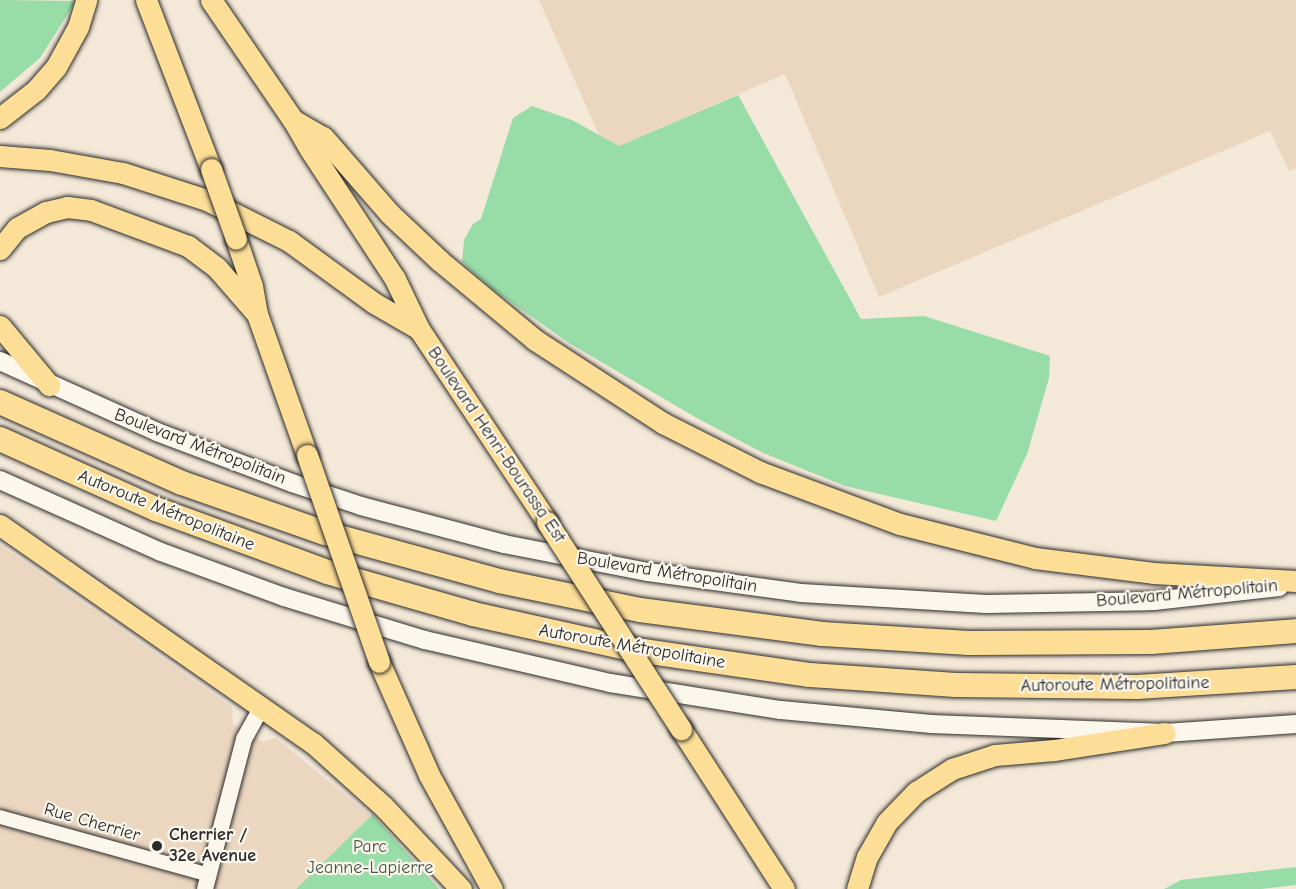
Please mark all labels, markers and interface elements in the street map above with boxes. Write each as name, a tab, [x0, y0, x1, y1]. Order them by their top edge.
street label: Boulevard Henri-Bourassa Est	[422, 343, 570, 547]
street label: Boulevard Métropolitain	[111, 404, 289, 490]
street label: Autoroute Métropolitaine	[74, 466, 258, 556]
street label: Boulevard Métropolitain	[575, 548, 759, 598]
street label: Boulevard Métropolitain	[1095, 575, 1279, 613]
street label: Autoroute Métropolitaine	[537, 620, 727, 674]
street label: Autoroute Métropolitaine	[1020, 673, 1210, 697]
street label: Rue Cherrier	[41, 799, 143, 847]
place label: Cherrier / 32e Avenue	[169, 825, 256, 868]
park label: Parc Jeanne-Lapierre	[307, 837, 433, 880]
marker: Cherrier / 32e Avenue	[150, 839, 164, 853]

